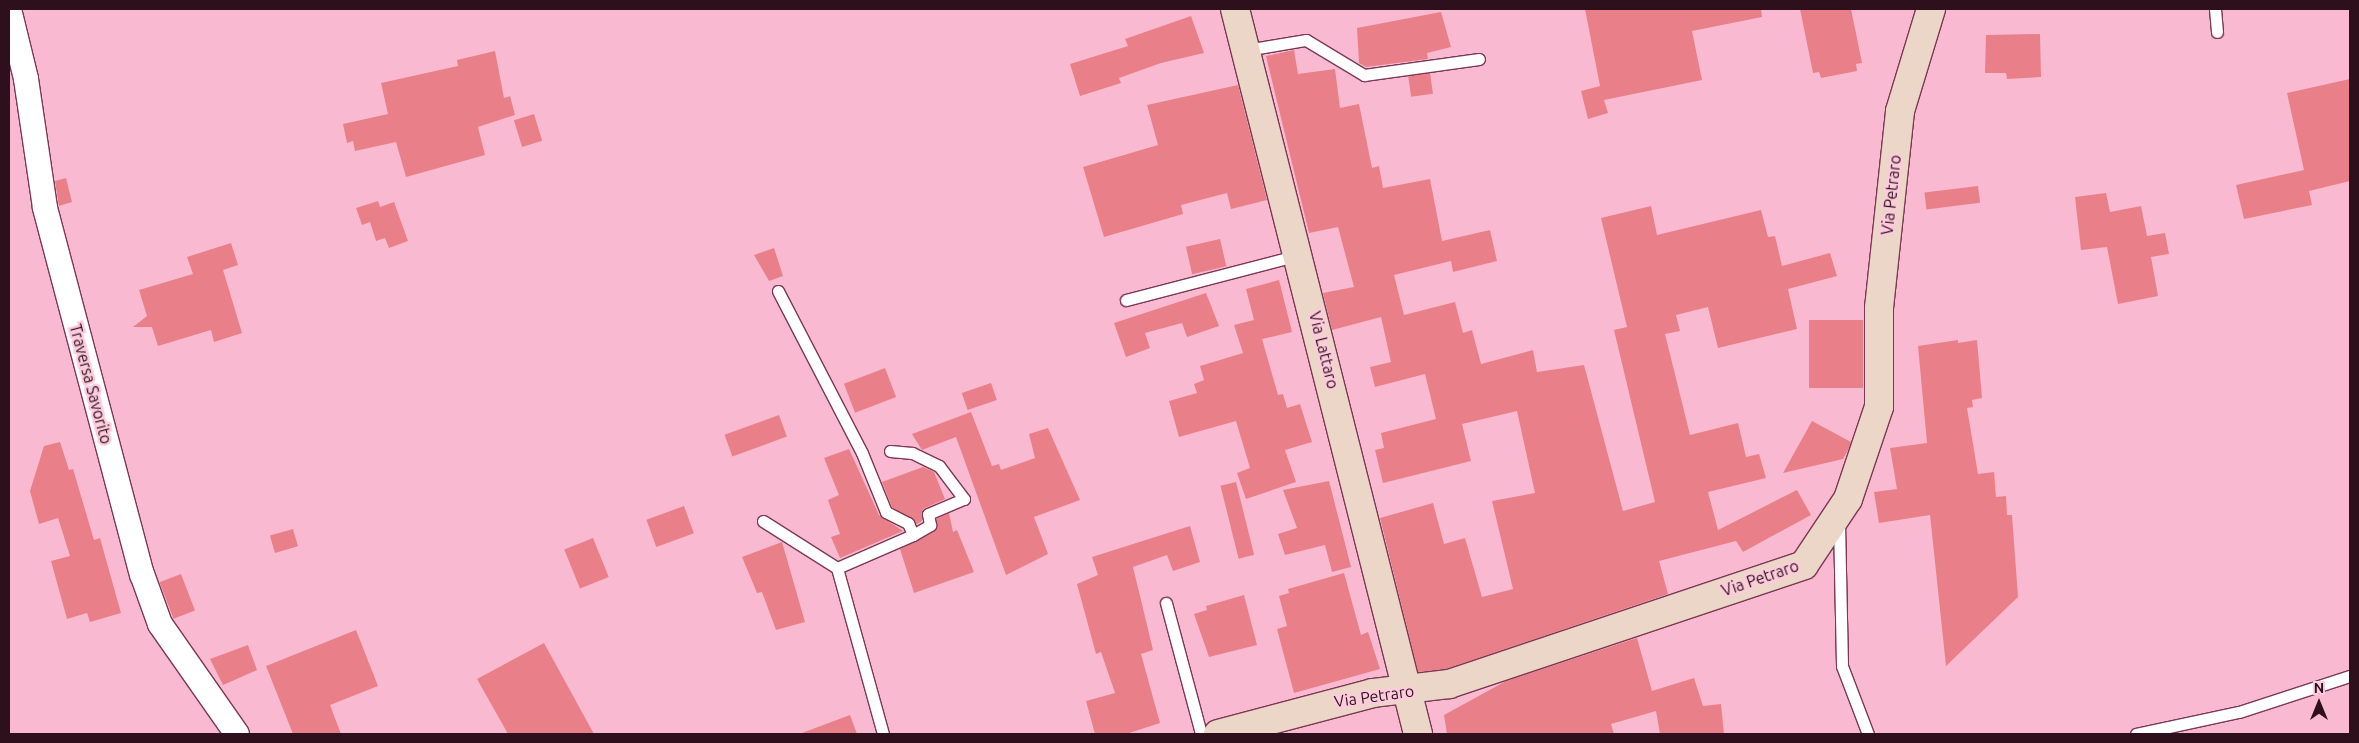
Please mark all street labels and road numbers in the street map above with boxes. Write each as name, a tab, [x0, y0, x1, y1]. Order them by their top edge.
street label: Via Petraro	[1877, 154, 1905, 236]
street label: Via Lattaro	[1305, 309, 1343, 391]
street label: Traversa Savorito	[66, 322, 116, 446]
street label: Via Petraro	[1719, 556, 1801, 600]
street label: Via Petraro	[1333, 681, 1415, 711]

